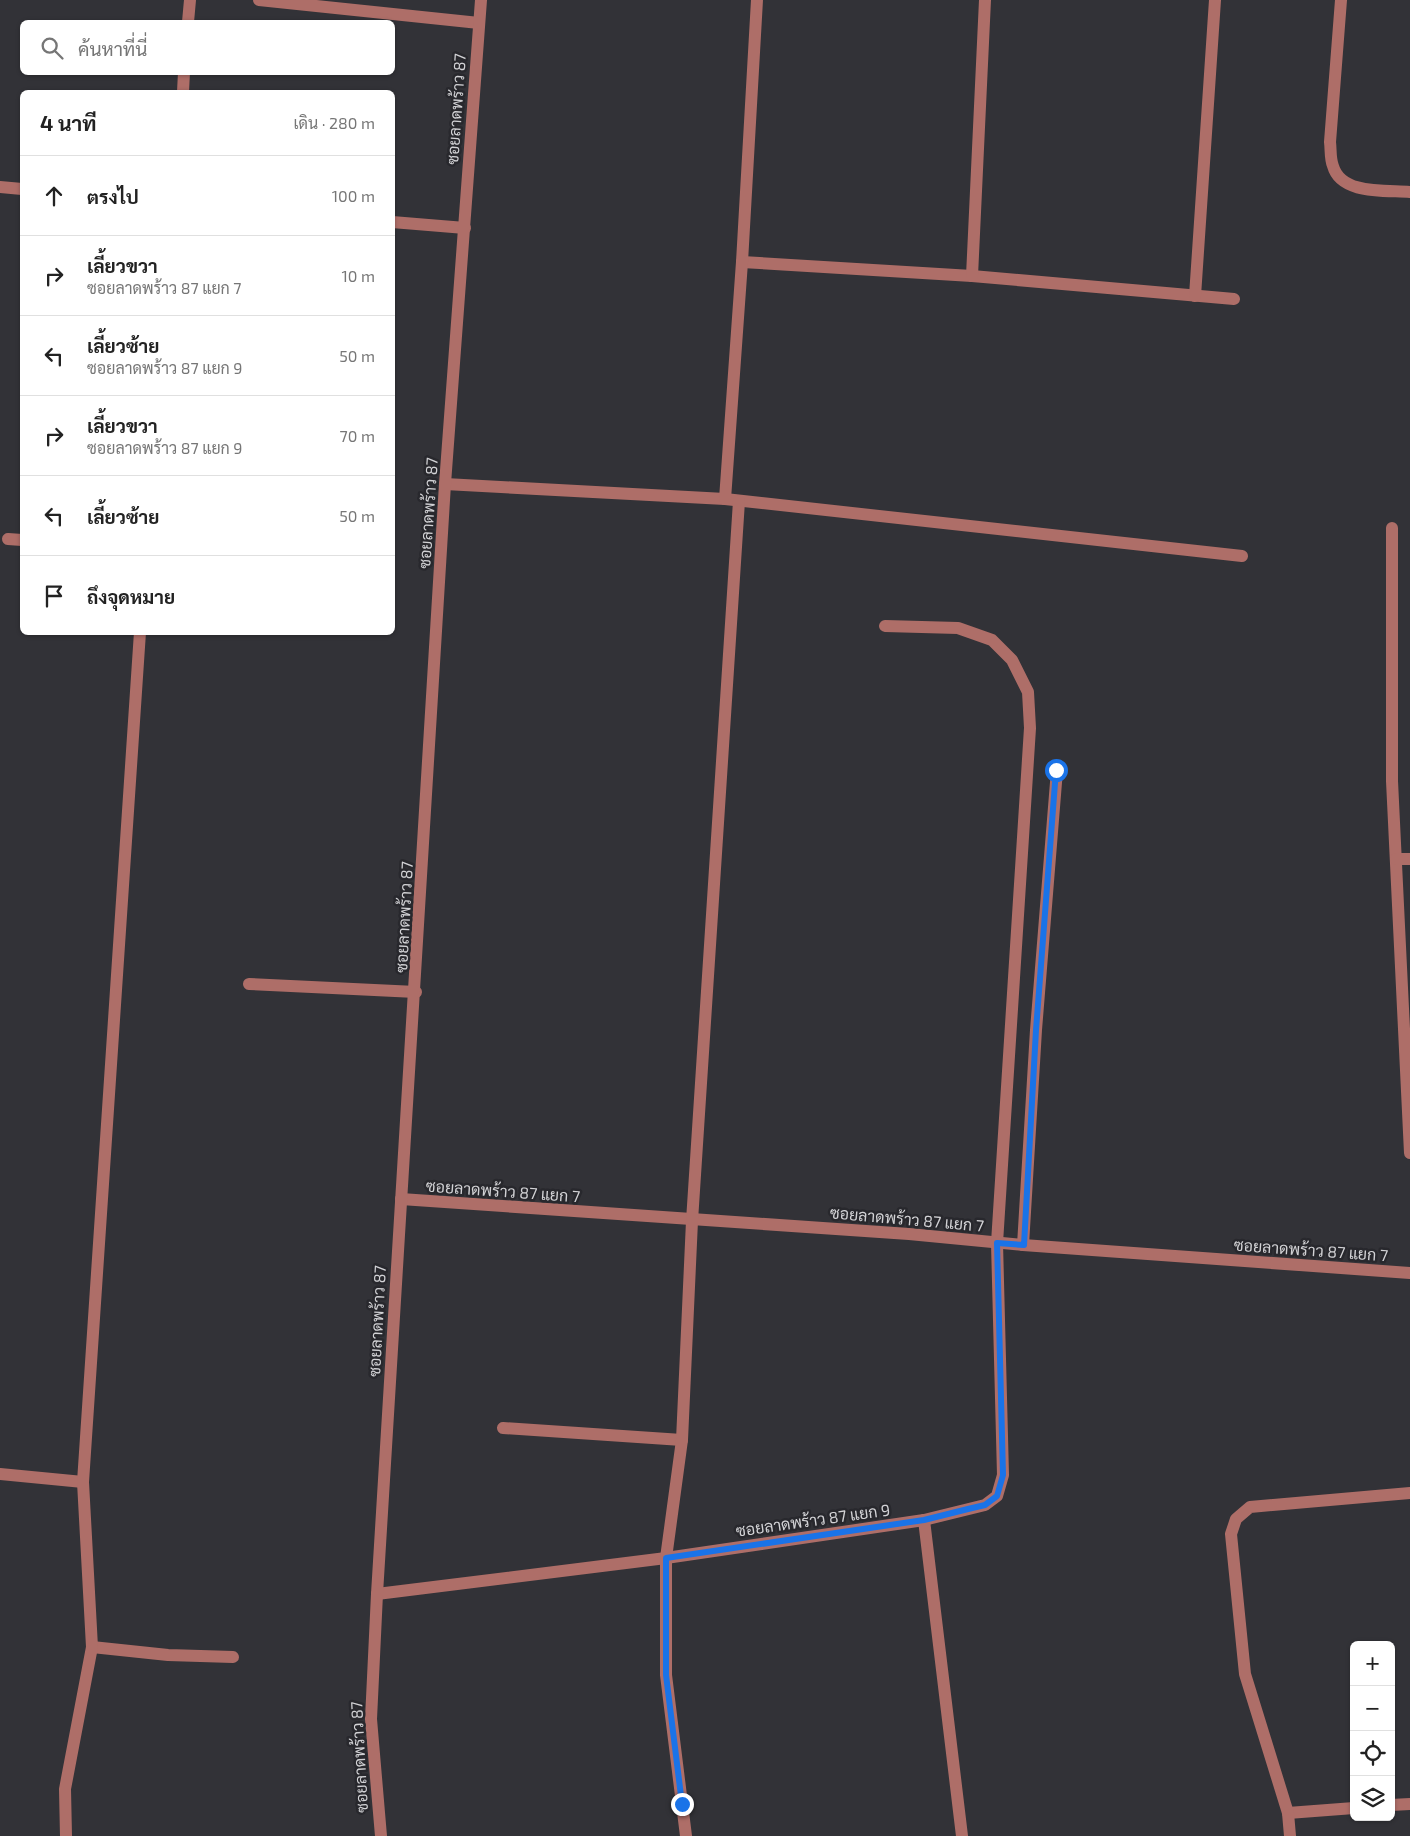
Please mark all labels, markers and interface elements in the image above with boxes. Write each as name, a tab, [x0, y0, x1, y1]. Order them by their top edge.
search box	[20, 20, 395, 75]
icon: search	[38, 34, 66, 62]
text: ค้นหาที่นี่	[78, 37, 147, 60]
street label: ซอยลาดพร้าว 87	[442, 53, 469, 165]
text: 4 นาที	[40, 110, 97, 135]
text: เดิน · 280 m	[294, 113, 375, 132]
icon: ahead	[40, 182, 68, 210]
text: ตรงไป	[87, 185, 139, 208]
text: 100 m	[332, 186, 375, 205]
text: เลี้ยวขวา	[87, 254, 158, 277]
icon: right	[40, 262, 68, 290]
text: 10 m	[341, 266, 375, 285]
text: ซอยลาดพร้าว 87 แยก 7	[87, 278, 242, 297]
text: เลี้ยวซ้าย	[87, 334, 159, 357]
icon: left	[40, 342, 68, 370]
text: 50 m	[339, 346, 375, 365]
text: ซอยลาดพร้าว 87 แยก 9	[87, 358, 243, 377]
text: เลี้ยวขวา	[87, 414, 158, 437]
icon: right	[40, 422, 68, 450]
text: 70 m	[340, 426, 375, 445]
text: ซอยลาดพร้าว 87 แยก 9	[87, 438, 243, 457]
street label: ซอยลาดพร้าว 87	[414, 457, 441, 569]
icon: left	[40, 502, 68, 530]
text: เลี้ยวซ้าย	[87, 505, 159, 528]
text: 50 m	[339, 506, 375, 525]
icon: arrive	[40, 582, 68, 610]
text: ถึงจุดหมาย	[87, 585, 175, 608]
route start	[1045, 759, 1068, 782]
street label: ซอยลาดพร้าว 87	[391, 861, 416, 973]
street label: ซอยลาดพร้าว 87 แยก 7	[425, 1176, 581, 1205]
street label: ซอยลาดพร้าว 87 แยก 7	[829, 1202, 985, 1235]
street label: ซอยลาดพร้าว 87 แยก 7	[1233, 1235, 1389, 1264]
street label: ซอยลาดพร้าว 87	[364, 1265, 389, 1377]
street label: ซอยลาดพร้าว 87 แยก 9	[735, 1499, 891, 1540]
map controls	[1350, 1641, 1395, 1821]
button: +	[1350, 1641, 1395, 1686]
button: −	[1350, 1686, 1395, 1731]
street label: ซอยลาดพร้าว 87	[346, 1701, 371, 1813]
button: locate	[1350, 1731, 1395, 1776]
button: layers	[1350, 1776, 1395, 1821]
route end	[671, 1793, 694, 1816]

